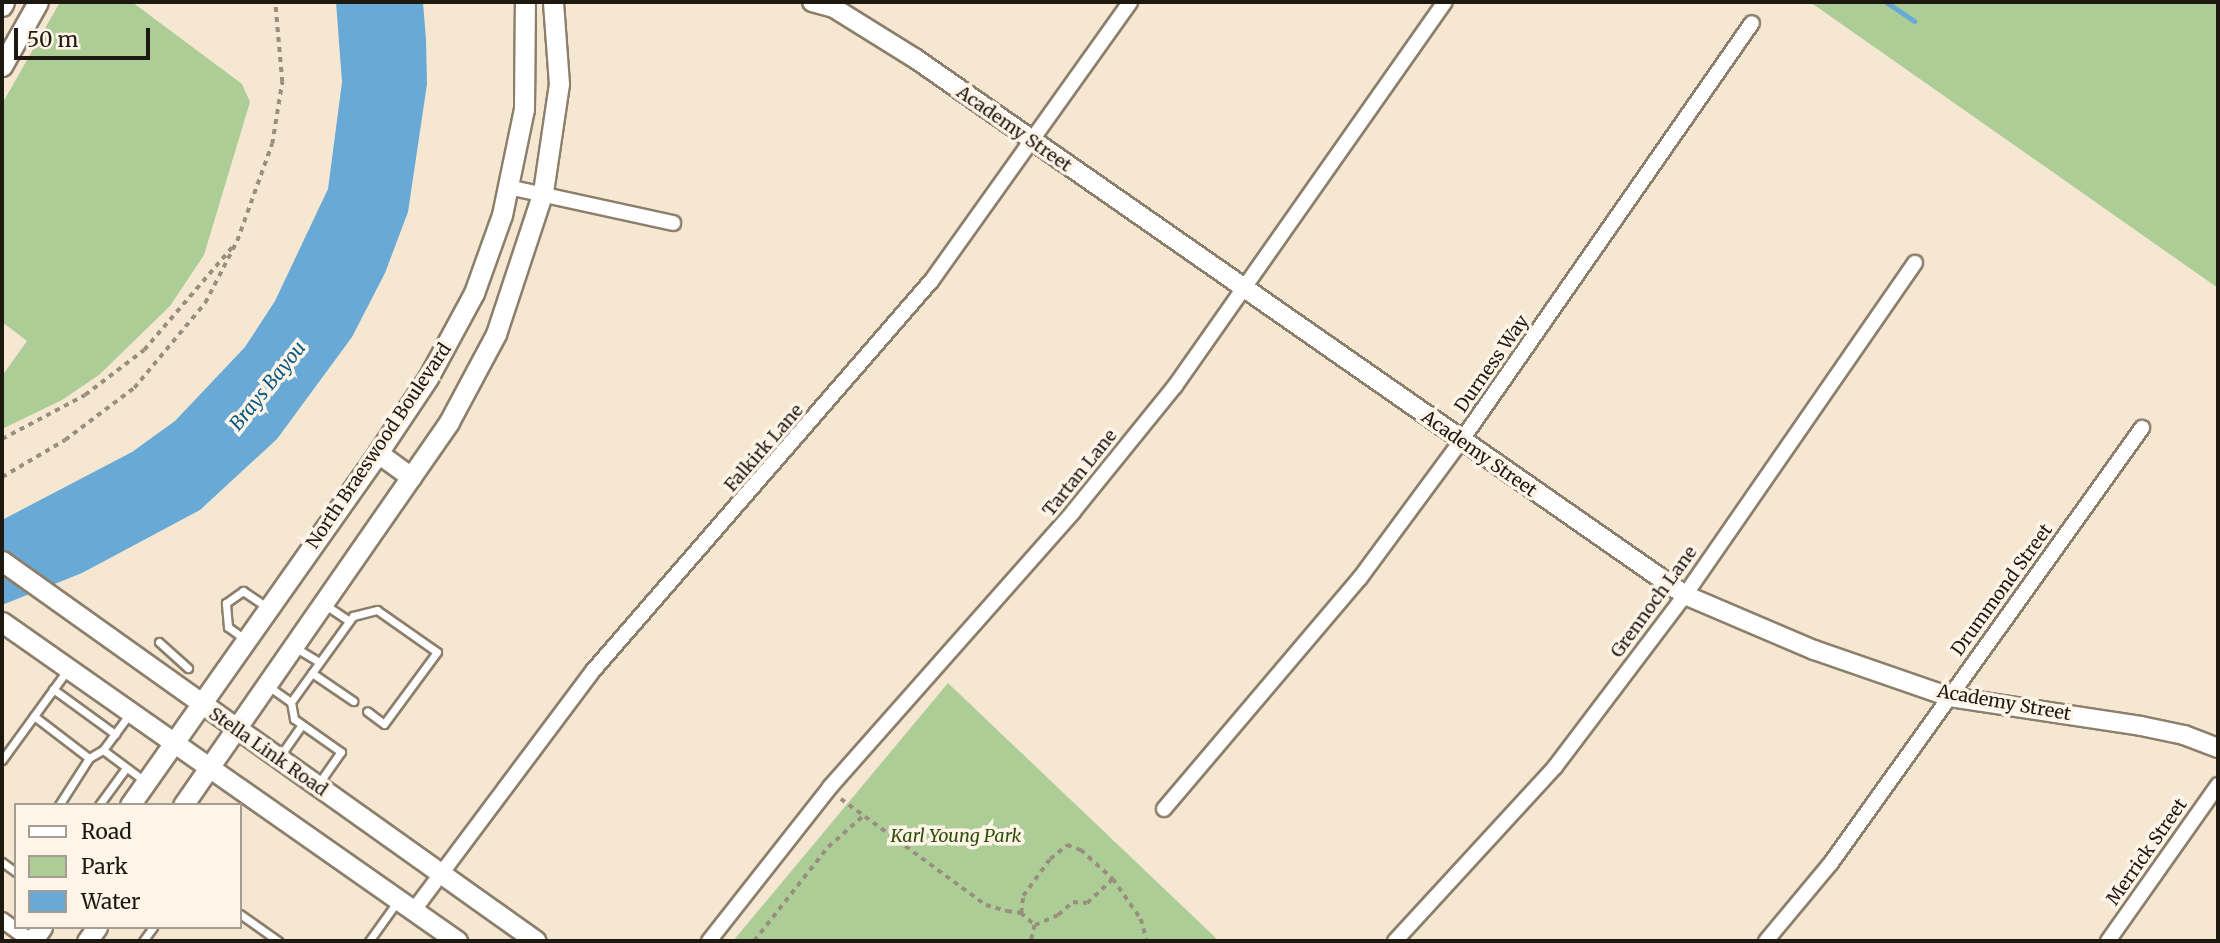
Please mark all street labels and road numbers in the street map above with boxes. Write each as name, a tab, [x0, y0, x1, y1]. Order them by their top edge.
street label: Academy Street	[952, 81, 1076, 177]
street label: Durness Way	[1451, 311, 1533, 417]
street label: North Braeswood Boulevard	[302, 339, 456, 553]
street label: Falkirk Lane	[720, 400, 808, 496]
street label: Academy Street	[1417, 406, 1541, 502]
street label: Tartan Lane	[1038, 425, 1122, 521]
street label: Drummond Street	[1947, 520, 2057, 660]
street label: Grennoch Lane	[1606, 542, 1702, 662]
street label: Academy Street	[1935, 681, 2073, 725]
street label: Stella Link Road	[205, 703, 331, 801]
street label: Merrick Street	[2102, 795, 2192, 909]

